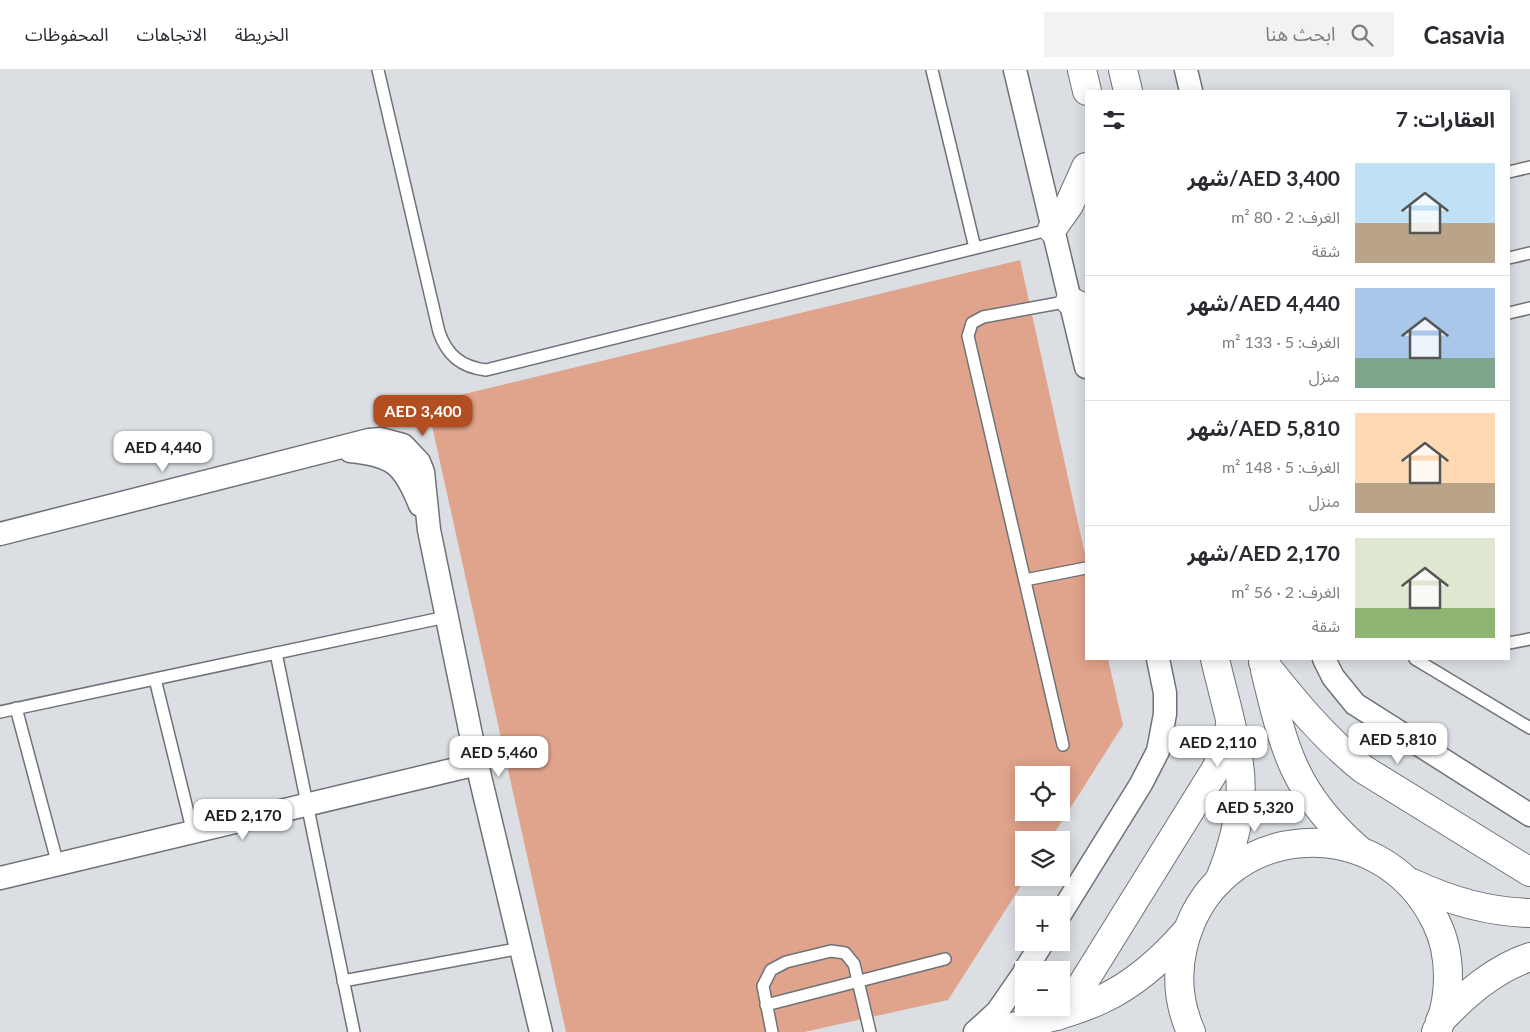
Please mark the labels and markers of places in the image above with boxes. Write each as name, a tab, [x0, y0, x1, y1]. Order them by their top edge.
pin: AED 3,400	[366, 394, 480, 437]
pin: AED 4,440	[106, 430, 220, 473]
pin: AED 5,810	[1341, 722, 1455, 765]
pin: AED 2,110	[1161, 726, 1275, 768]
pin: AED 5,460	[442, 736, 556, 778]
pin: AED 5,320	[1198, 790, 1312, 833]
pin: AED 2,170	[186, 798, 300, 841]

